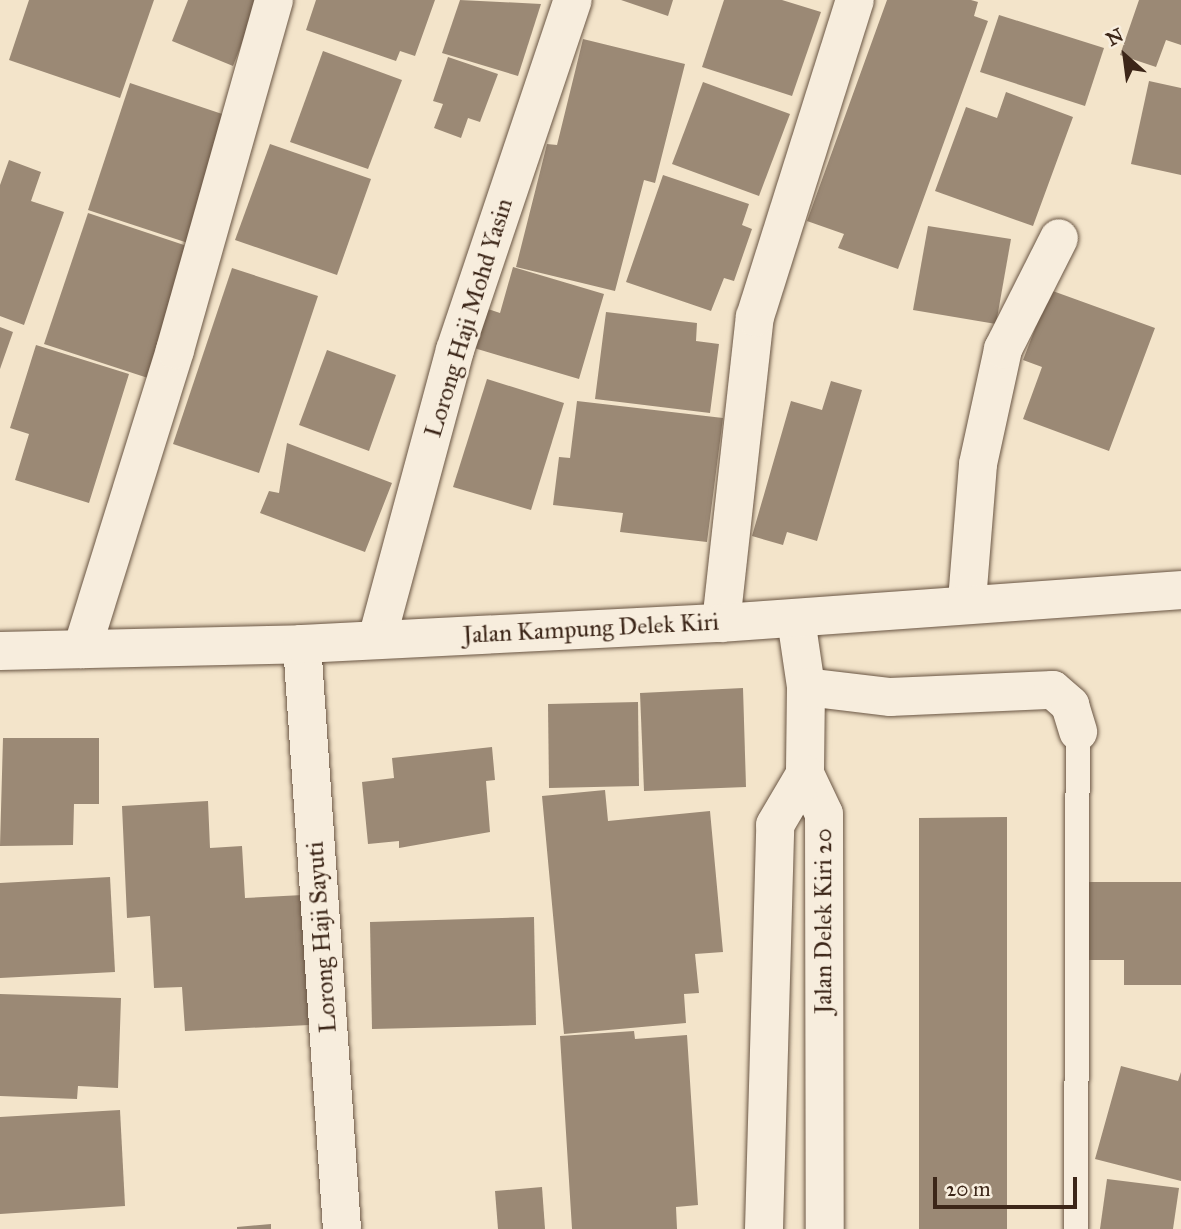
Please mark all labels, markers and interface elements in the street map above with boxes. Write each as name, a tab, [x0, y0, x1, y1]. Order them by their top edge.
north arrow	[1090, 21, 1160, 91]
text: N	[1102, 23, 1127, 51]
street label: Lorong Haji Mohd Yasin	[419, 195, 519, 441]
street label: Jalan Kampung Delek Kiri	[462, 608, 720, 650]
street label: Jalan Delek Kiri 20	[810, 828, 838, 1014]
street label: Lorong Haji Sayuti	[301, 840, 343, 1034]
scale bar	[936, 1162, 1080, 1206]
text: 20 m	[946, 1176, 991, 1202]

